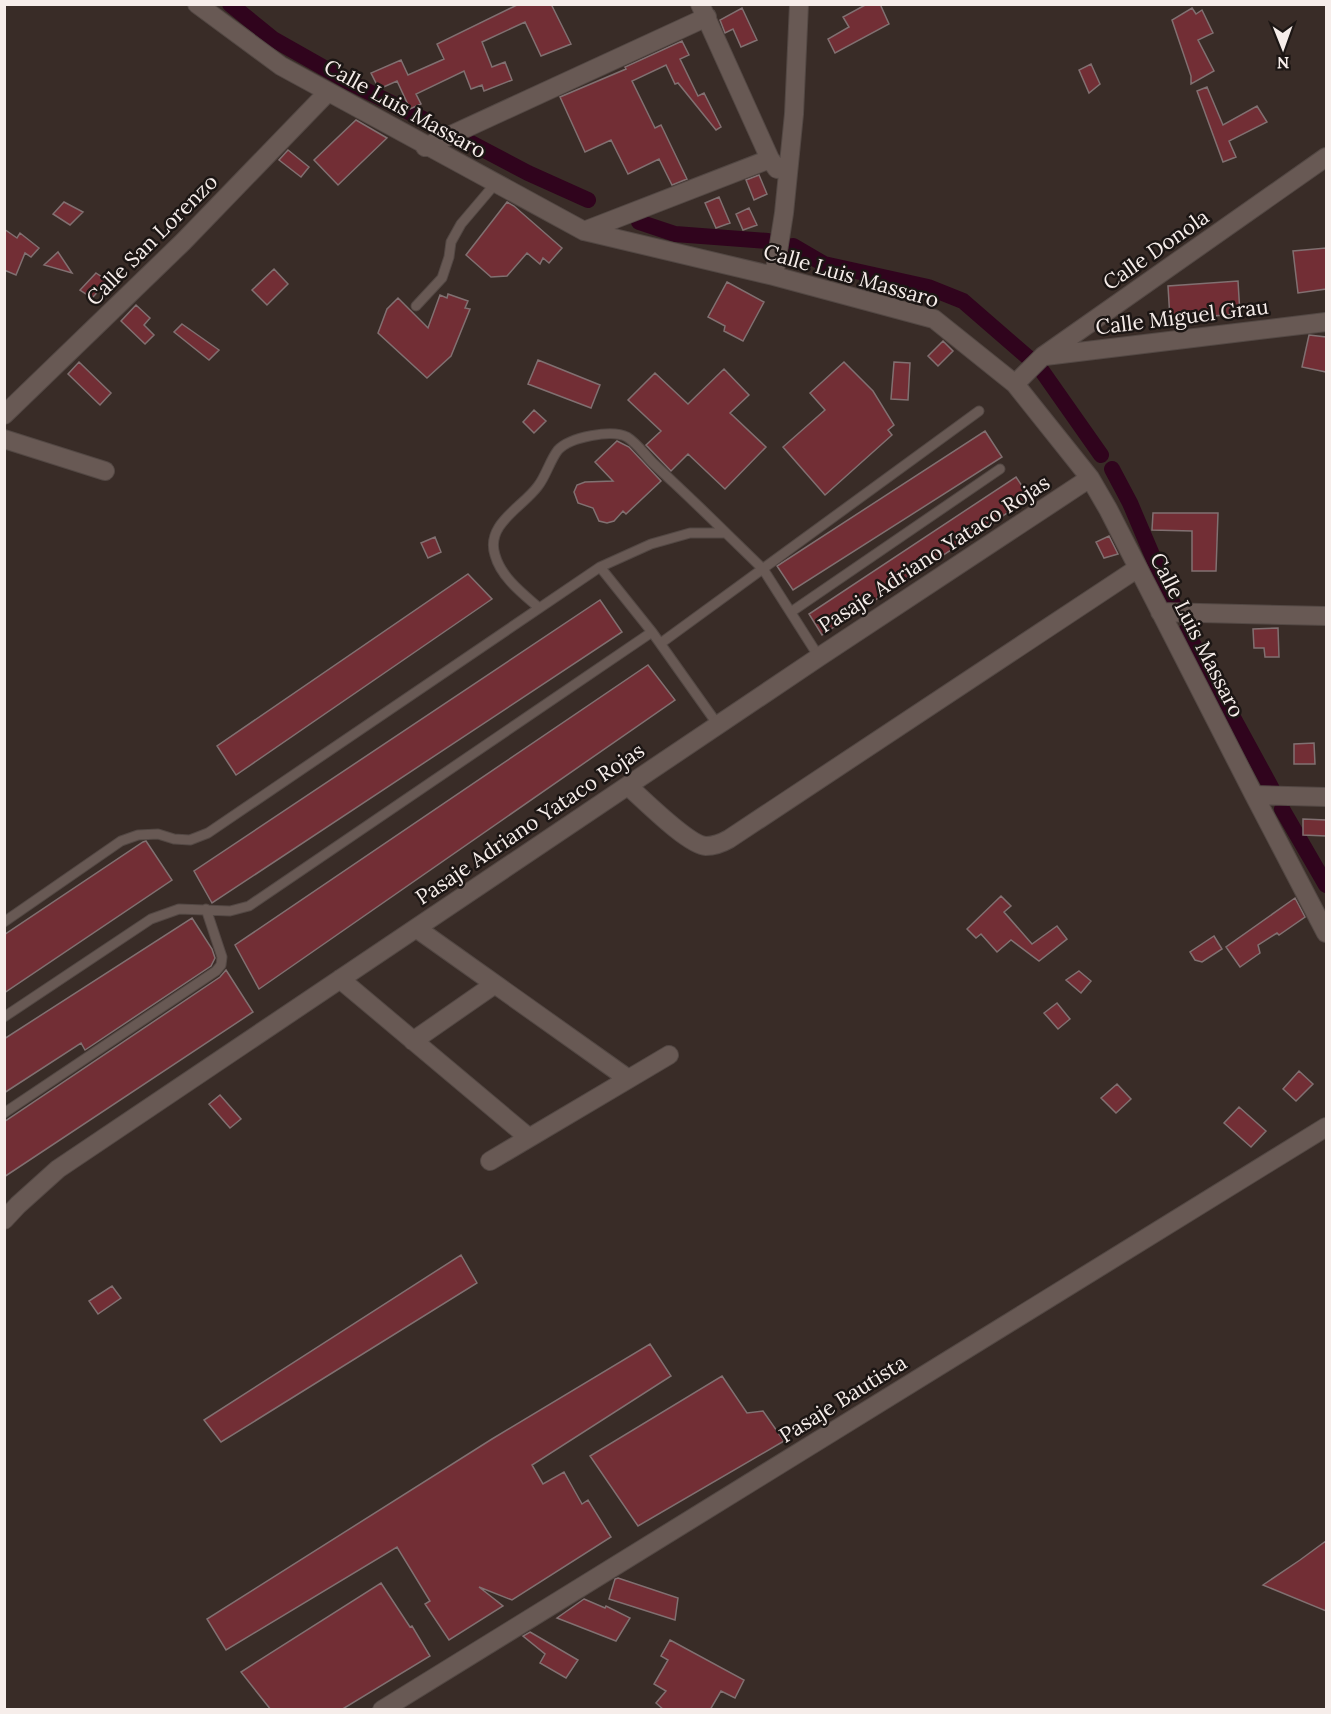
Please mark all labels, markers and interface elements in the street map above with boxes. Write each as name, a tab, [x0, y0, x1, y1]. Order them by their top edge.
north arrow	[1253, 18, 1313, 78]
street label: Calle Luis Massaro	[319, 53, 491, 164]
text: N	[1277, 53, 1290, 73]
street label: Calle San Lorenzo	[80, 168, 223, 311]
street label: Calle Donola	[1097, 203, 1214, 296]
street label: Calle Luis Massaro	[760, 238, 942, 313]
street label: Calle Miguel Grau	[1094, 293, 1270, 341]
street label: Pasaje Adriano Yataco Rojas	[813, 469, 1055, 639]
street label: Calle Luis Massaro	[1144, 548, 1251, 722]
street label: Pasaje Adriano Yataco Rojas	[410, 737, 649, 910]
street label: Pasaje Bautista	[774, 1349, 912, 1449]

